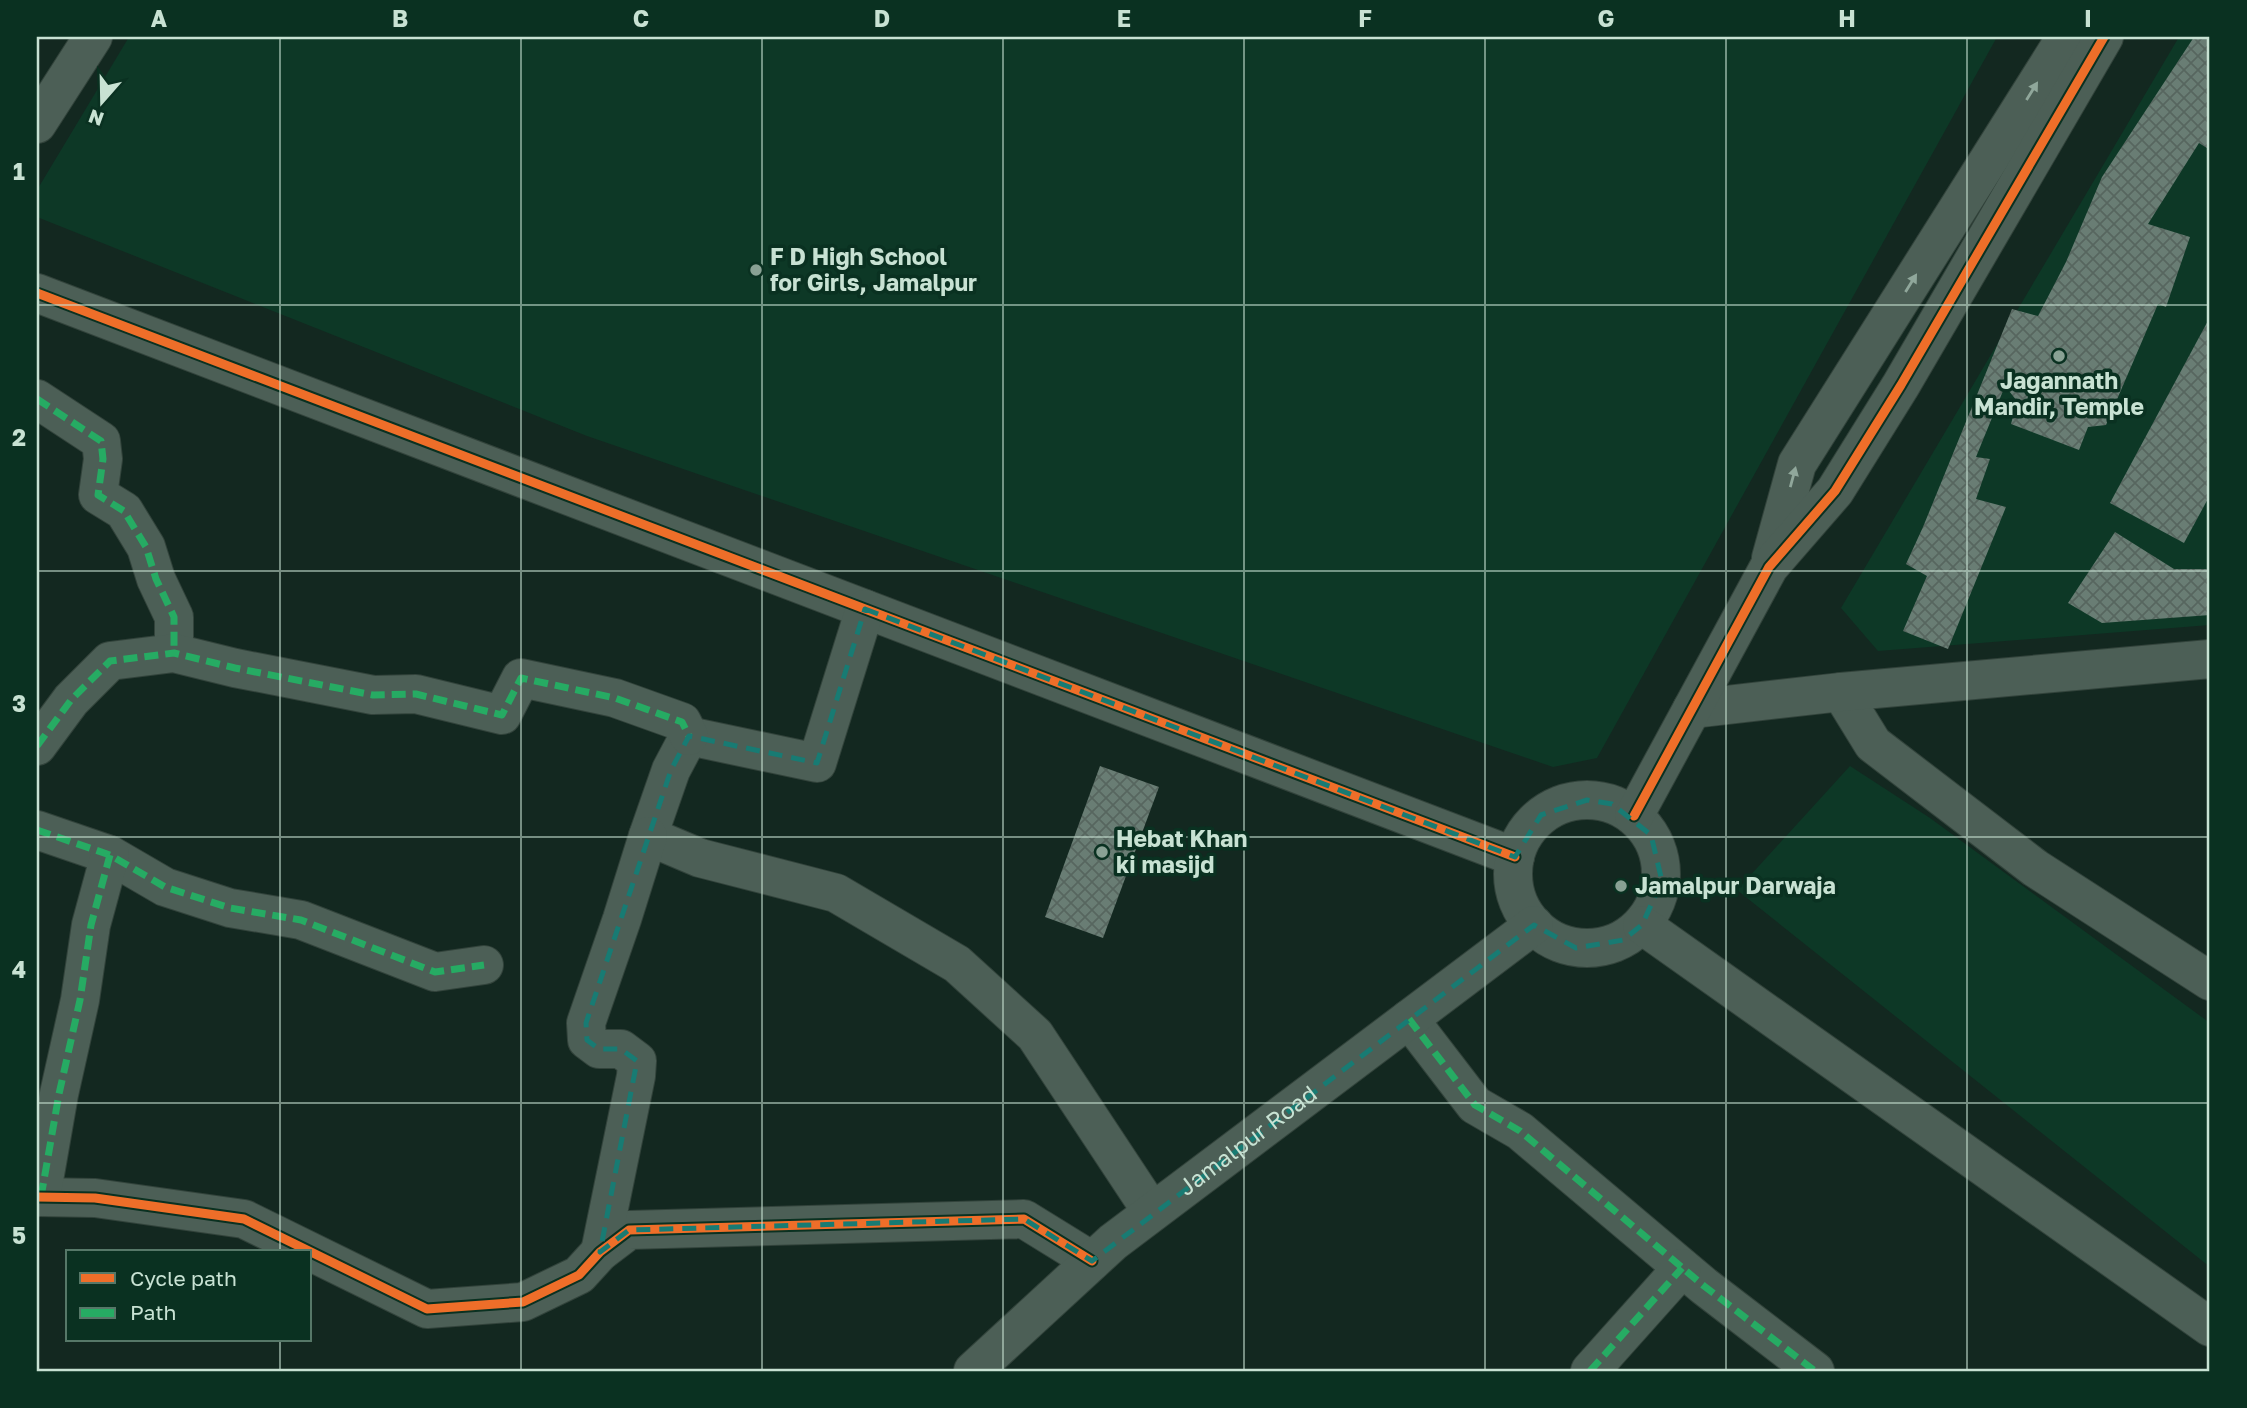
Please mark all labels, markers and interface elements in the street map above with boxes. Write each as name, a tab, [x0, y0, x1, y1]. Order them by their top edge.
text: A	[151, 4, 168, 32]
text: B	[392, 4, 408, 32]
text: C	[633, 4, 649, 32]
text: D	[874, 4, 890, 32]
text: E	[1117, 4, 1131, 32]
text: F	[1358, 4, 1372, 32]
text: G	[1598, 4, 1614, 32]
text: H	[1838, 4, 1856, 32]
text: I	[2084, 4, 2092, 32]
north arrow	[66, 66, 136, 136]
one-way arrow	[2026, 81, 2039, 101]
text: N	[85, 105, 107, 132]
text: 1	[13, 157, 25, 185]
place label: F D High School for Girls, Jamalpur	[770, 242, 977, 296]
marker: F D High School for Girls, Jamalpur	[748, 262, 764, 278]
one-way arrow	[1904, 274, 1917, 293]
marker: Jagannath Mandir, Temple	[2051, 348, 2067, 364]
place label: Jagannath Mandir, Temple	[1974, 366, 2144, 420]
text: 2	[12, 423, 26, 451]
one-way arrow	[1788, 466, 1799, 488]
text: 3	[12, 689, 26, 717]
place label: Hebat Khan ki masijd	[1116, 824, 1247, 878]
marker: Hebat Khan ki masijd	[1094, 844, 1110, 860]
place label: Jamalpur Darwaja	[1635, 871, 1836, 899]
marker: Jamalpur Darwaja	[1613, 878, 1629, 894]
text: 4	[12, 955, 26, 983]
street label: Jamalpur Road	[1173, 1079, 1322, 1201]
text: 5	[12, 1221, 26, 1249]
legend	[66, 1250, 312, 1342]
text: Cycle path	[130, 1265, 237, 1291]
text: Path	[130, 1299, 177, 1325]

